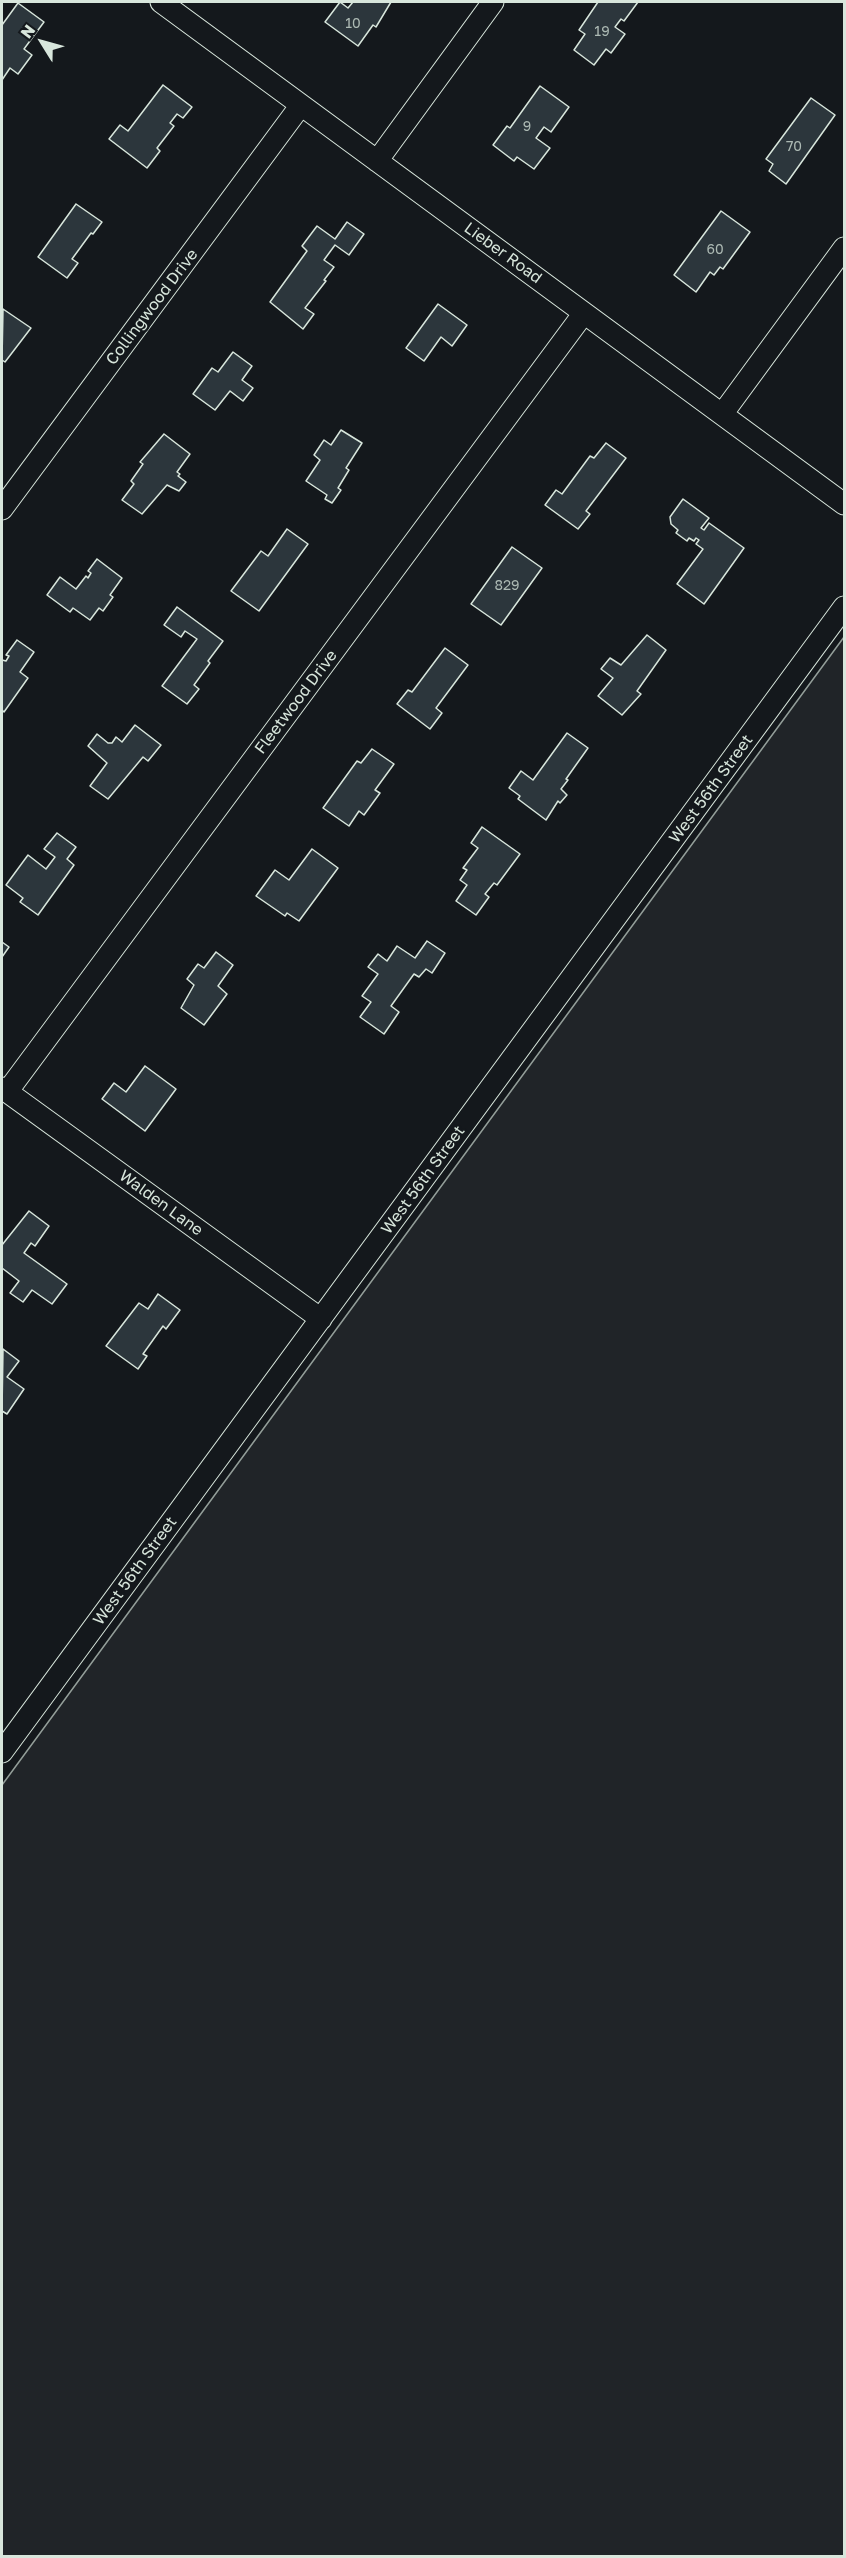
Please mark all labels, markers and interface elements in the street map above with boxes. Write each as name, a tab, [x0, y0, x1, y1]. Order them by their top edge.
north arrow	[12, 12, 72, 72]
house number: 10	[345, 16, 361, 32]
text: N	[16, 20, 39, 42]
house number: 19	[594, 24, 610, 40]
house number: 9	[523, 119, 531, 135]
house number: 70	[786, 139, 802, 155]
street label: Lieber Road	[460, 218, 546, 288]
house number: 60	[706, 242, 724, 258]
street label: Collingwood Drive	[102, 245, 202, 369]
house number: 829	[494, 578, 520, 594]
street label: Fleetwood Drive	[251, 646, 341, 758]
street label: West 56th Street	[665, 731, 757, 847]
street label: West 56th Street	[377, 1122, 469, 1238]
street label: Walden Lane	[115, 1166, 207, 1240]
street label: West 56th Street	[89, 1513, 181, 1629]

